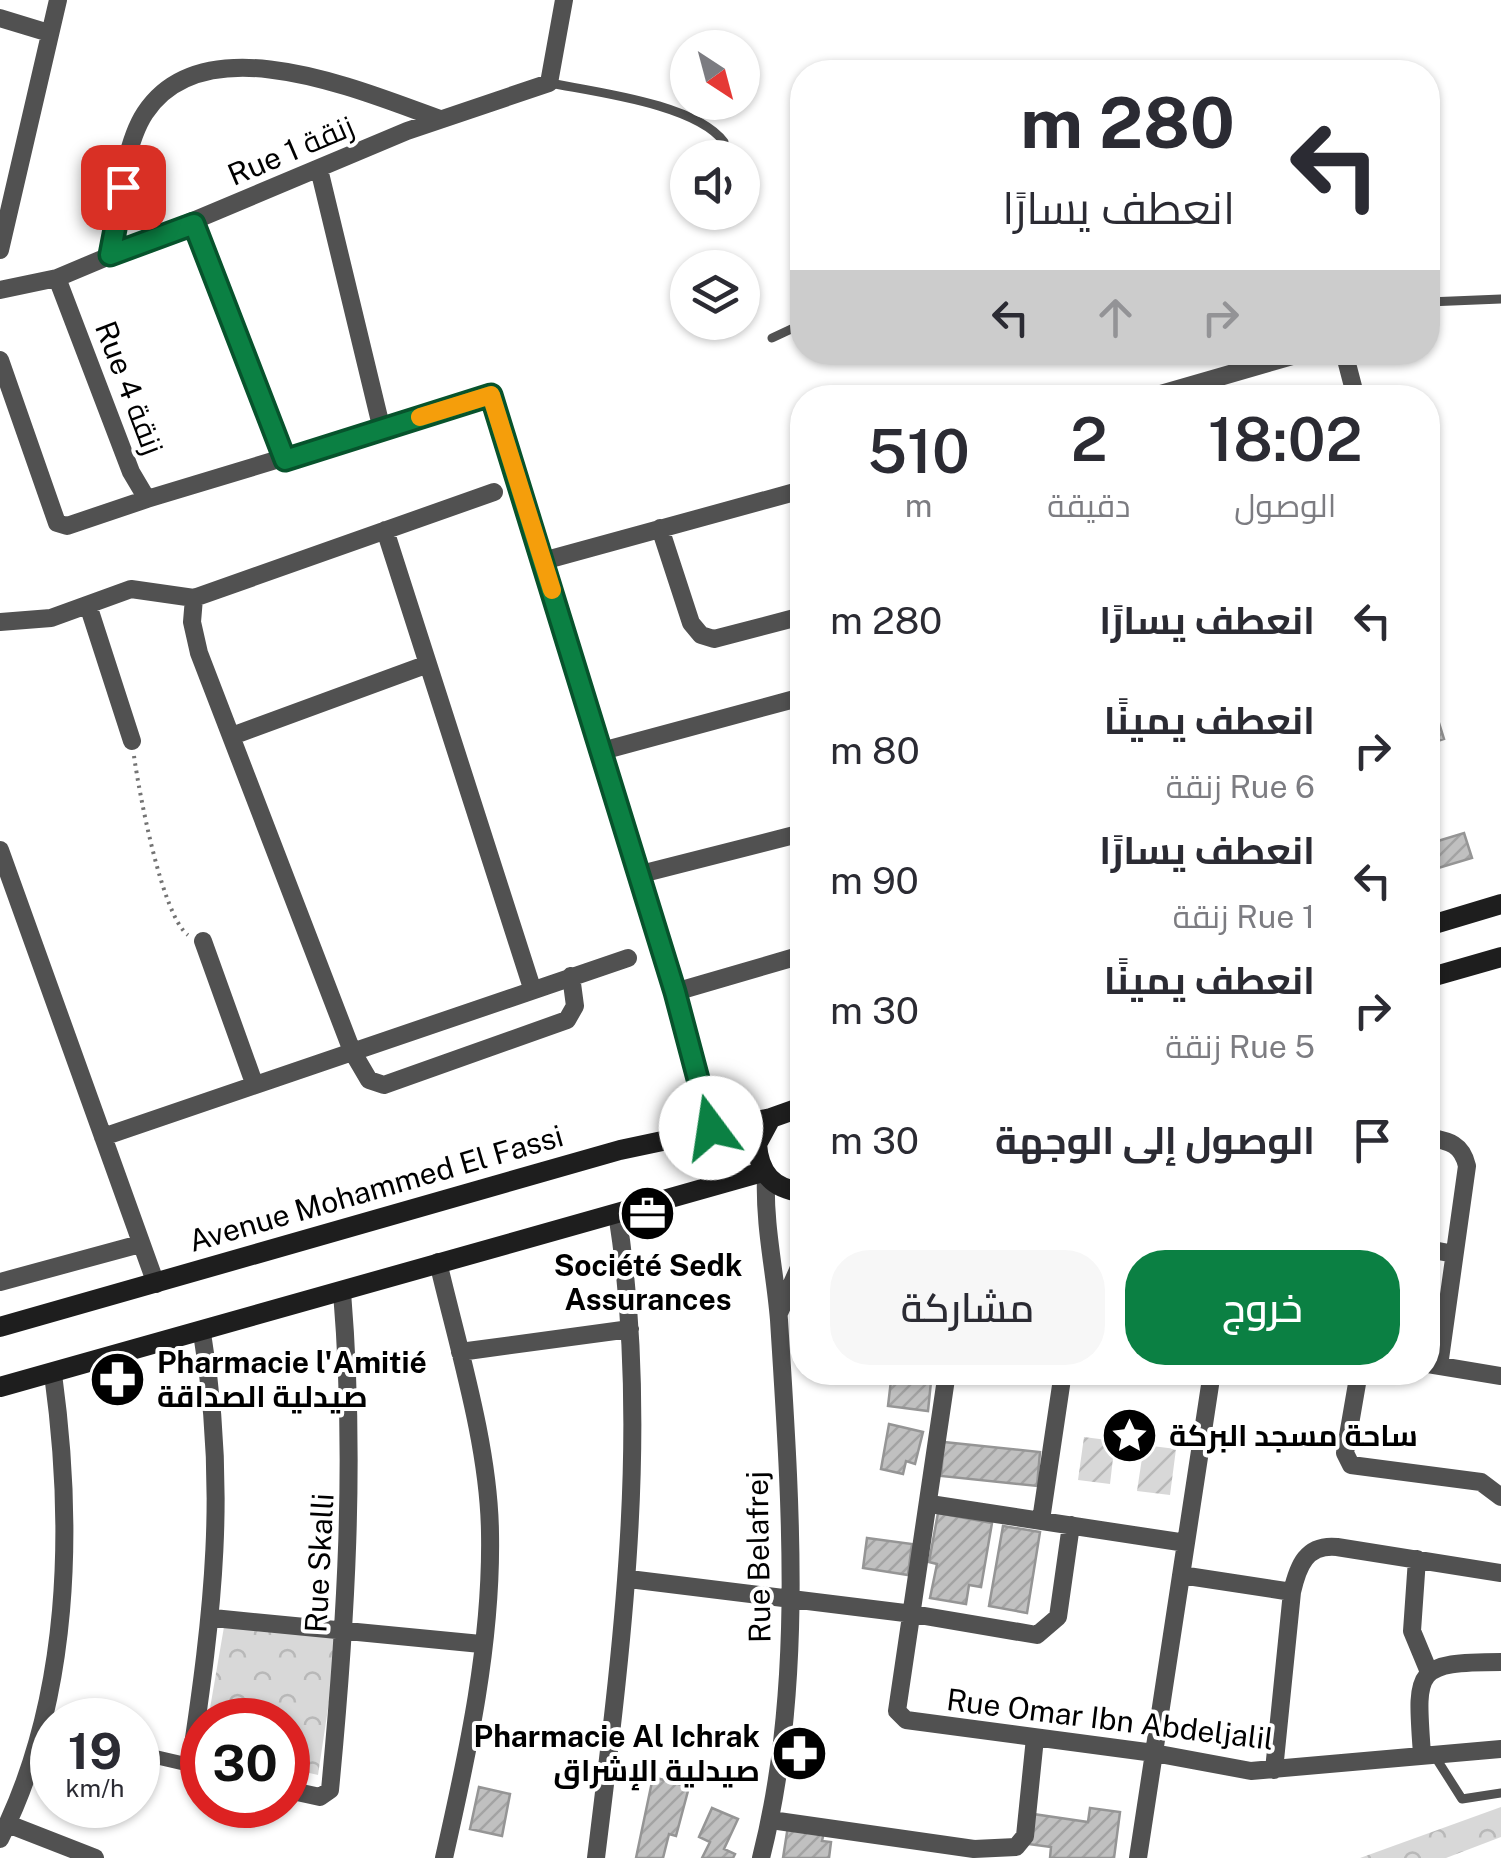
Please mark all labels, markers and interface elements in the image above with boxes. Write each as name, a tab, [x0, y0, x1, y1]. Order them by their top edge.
north arrow	[670, 30, 760, 120]
map controls	[670, 30, 760, 340]
text: 280 m	[1020, 81, 1235, 164]
icon: left	[1270, 100, 1400, 230]
street label: Rue 1 زنقة	[222, 107, 359, 193]
button: sound	[670, 140, 760, 230]
pin	[81, 145, 166, 230]
icon: arrive	[96, 160, 151, 215]
text: انعطف يسارًا	[1002, 181, 1235, 234]
button: layers	[670, 250, 760, 340]
icon: left	[983, 290, 1038, 345]
icon: ahead	[1088, 290, 1143, 345]
icon: right	[1193, 290, 1248, 345]
street label: Rue 4 زنقة	[88, 316, 172, 460]
text: 2	[1070, 404, 1107, 475]
text: 18:02	[1208, 404, 1363, 475]
text: 510	[867, 416, 970, 487]
text: m	[905, 487, 933, 524]
text: دقيقة	[1047, 487, 1131, 524]
text: الوصول	[1234, 487, 1336, 524]
icon: left	[1345, 593, 1400, 648]
text: 280 m	[830, 598, 942, 643]
text: انعطف يسارًا	[1099, 598, 1315, 643]
text: انعطف يمينًا	[1104, 698, 1315, 743]
icon: right	[1345, 723, 1400, 778]
text: 80 m	[830, 728, 920, 773]
text: Rue 6 زنقة	[1166, 768, 1315, 805]
text: انعطف يسارًا	[1099, 828, 1315, 873]
icon: left	[1345, 853, 1400, 908]
text: 90 m	[830, 858, 919, 903]
text: Rue 1 زنقة	[1173, 898, 1315, 935]
text: انعطف يمينًا	[1104, 958, 1315, 1003]
icon: right	[1345, 983, 1400, 1038]
text: 30 m	[830, 988, 919, 1033]
text: Rue 5 زنقة	[1165, 1028, 1315, 1065]
position arrow	[659, 1076, 763, 1180]
icon: arrive	[1345, 1113, 1400, 1168]
street label: Avenue Mohammed El Fassi	[184, 1117, 567, 1259]
text: 30 m	[830, 1118, 919, 1163]
text: الوصول إلى الوجهة	[995, 1118, 1315, 1163]
office icon: Société Sedk Assurances	[618, 1183, 678, 1243]
place label: Société Sedk Assurances	[554, 1247, 742, 1317]
button: مشاركة	[830, 1250, 1105, 1365]
button: خروج	[1125, 1250, 1400, 1365]
place label: Pharmacie l'Amitié صيدلية الصداقة	[157, 1344, 427, 1414]
pharmacy icon: Pharmacie l'Amitié صيدلية الصداقة	[88, 1350, 148, 1410]
place icon: ساحة مسجد البركة	[1100, 1406, 1160, 1466]
place label: ساحة مسجد البركة	[1169, 1417, 1418, 1454]
street label: Rue Belafrej	[739, 1471, 777, 1643]
street label: Rue Skalli	[297, 1492, 341, 1634]
street label: Rue Omar Ibn Abdeljalil	[945, 1681, 1276, 1757]
speed limit sign: 30	[180, 1698, 310, 1828]
place label: Pharmacie Al Ichrak صيدلية الإشراق	[474, 1718, 760, 1791]
text: 19	[68, 1721, 122, 1780]
pharmacy icon: Pharmacie Al Ichrak صيدلية الإشراق	[769, 1724, 829, 1784]
text: km/h	[66, 1773, 124, 1803]

